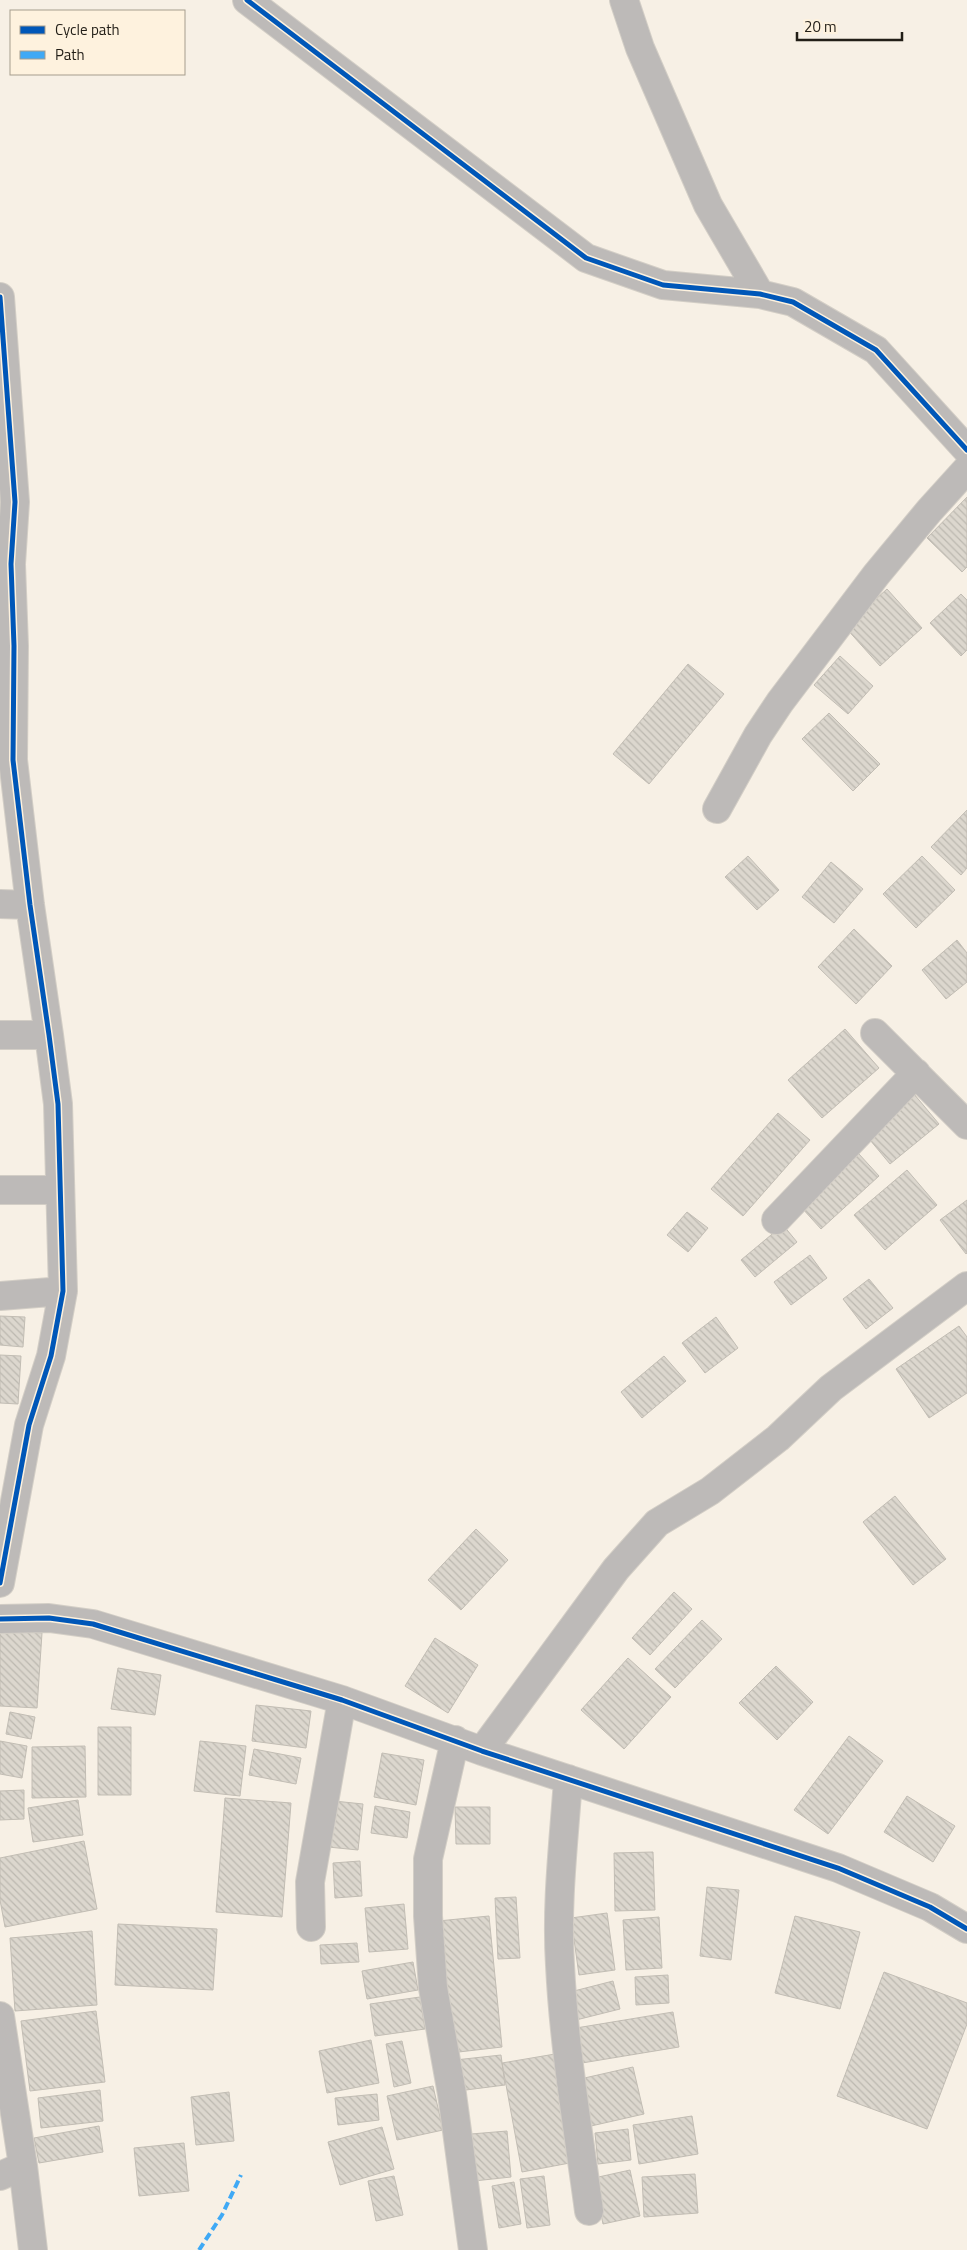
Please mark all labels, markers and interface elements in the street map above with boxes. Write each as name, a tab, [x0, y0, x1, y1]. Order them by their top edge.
legend	[10, 10, 185, 75]
scale bar	[797, 10, 902, 42]
text: 20 m	[804, 15, 837, 38]
text: Cycle path	[55, 18, 120, 41]
text: Path	[55, 43, 85, 66]

